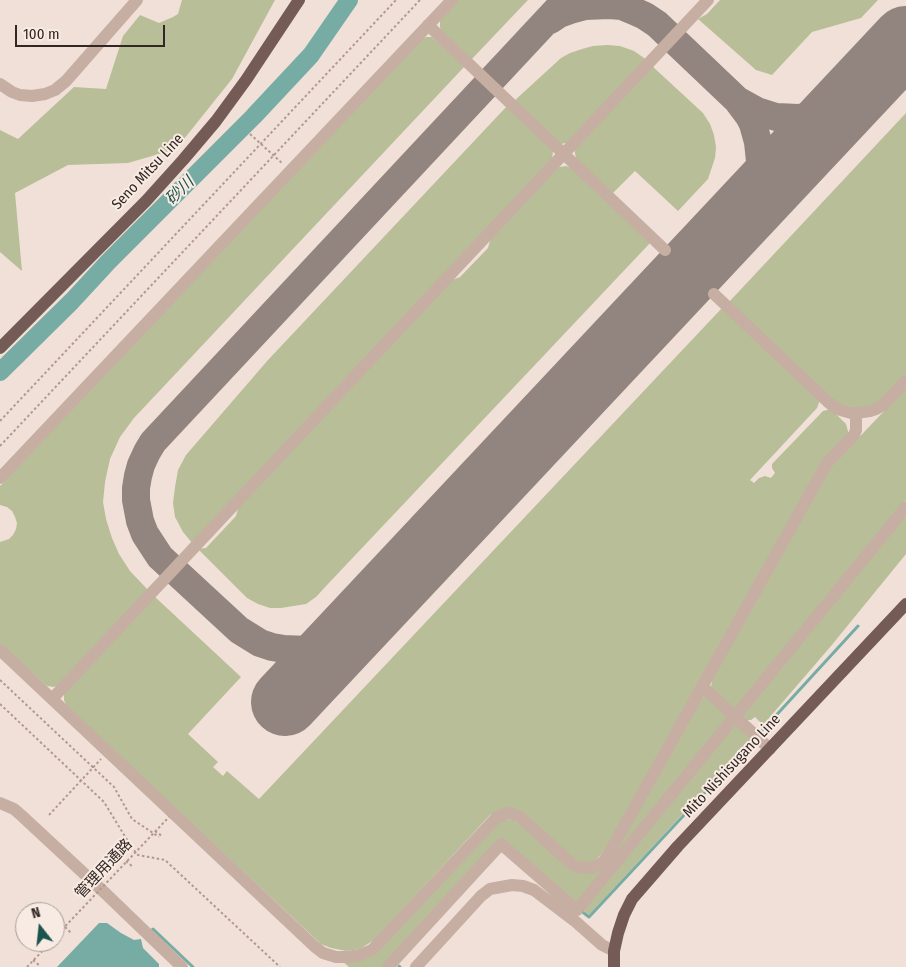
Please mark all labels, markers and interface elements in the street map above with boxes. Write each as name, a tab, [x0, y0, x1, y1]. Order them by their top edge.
scale bar	[18, 15, 168, 47]
text: 100 m	[23, 25, 60, 43]
street label: Seno Mitsu Line	[108, 130, 188, 214]
water label: 砂川	[162, 173, 198, 209]
street label: Mito Nishisugano Line	[679, 711, 785, 821]
street label: 管理用通路	[72, 835, 136, 903]
north arrow	[15, 902, 65, 952]
text: N	[30, 904, 42, 922]

